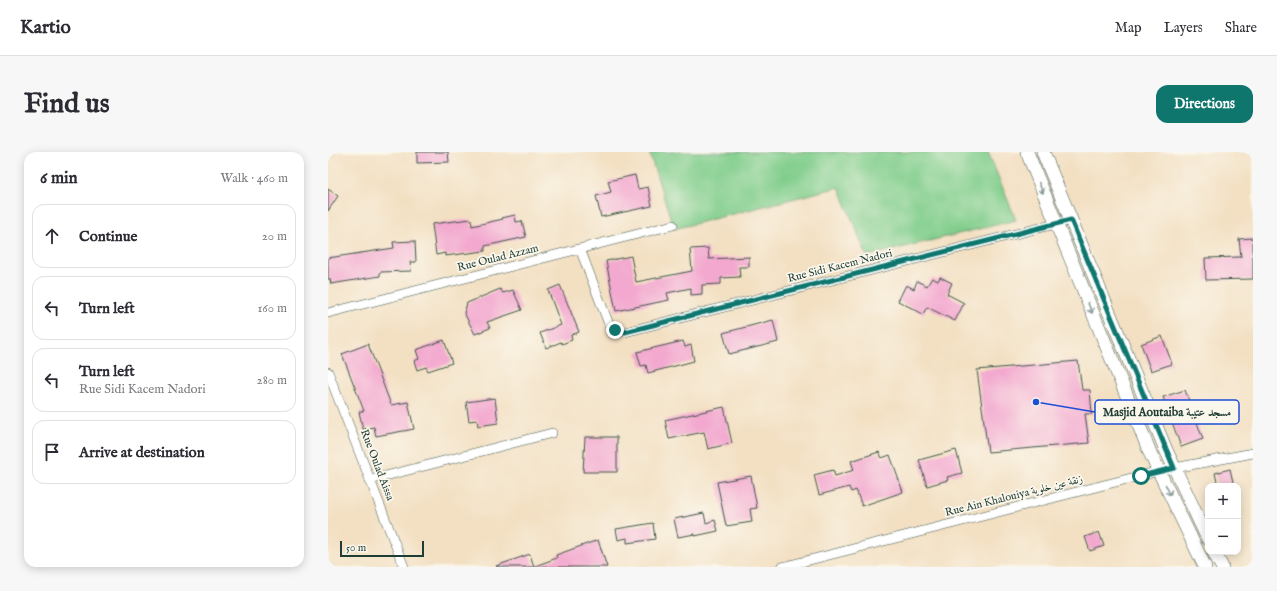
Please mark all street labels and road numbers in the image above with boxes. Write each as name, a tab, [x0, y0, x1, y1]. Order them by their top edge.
street label: Rue Oulad Azzam	[456, 241, 541, 275]
street label: Rue Sidi Kacem Nadori	[786, 246, 894, 286]
street label: Rue Oulad Aissa	[357, 427, 397, 503]
street label: Rue Ain Khalouiya زنقة عين خلوية	[944, 472, 1084, 520]

